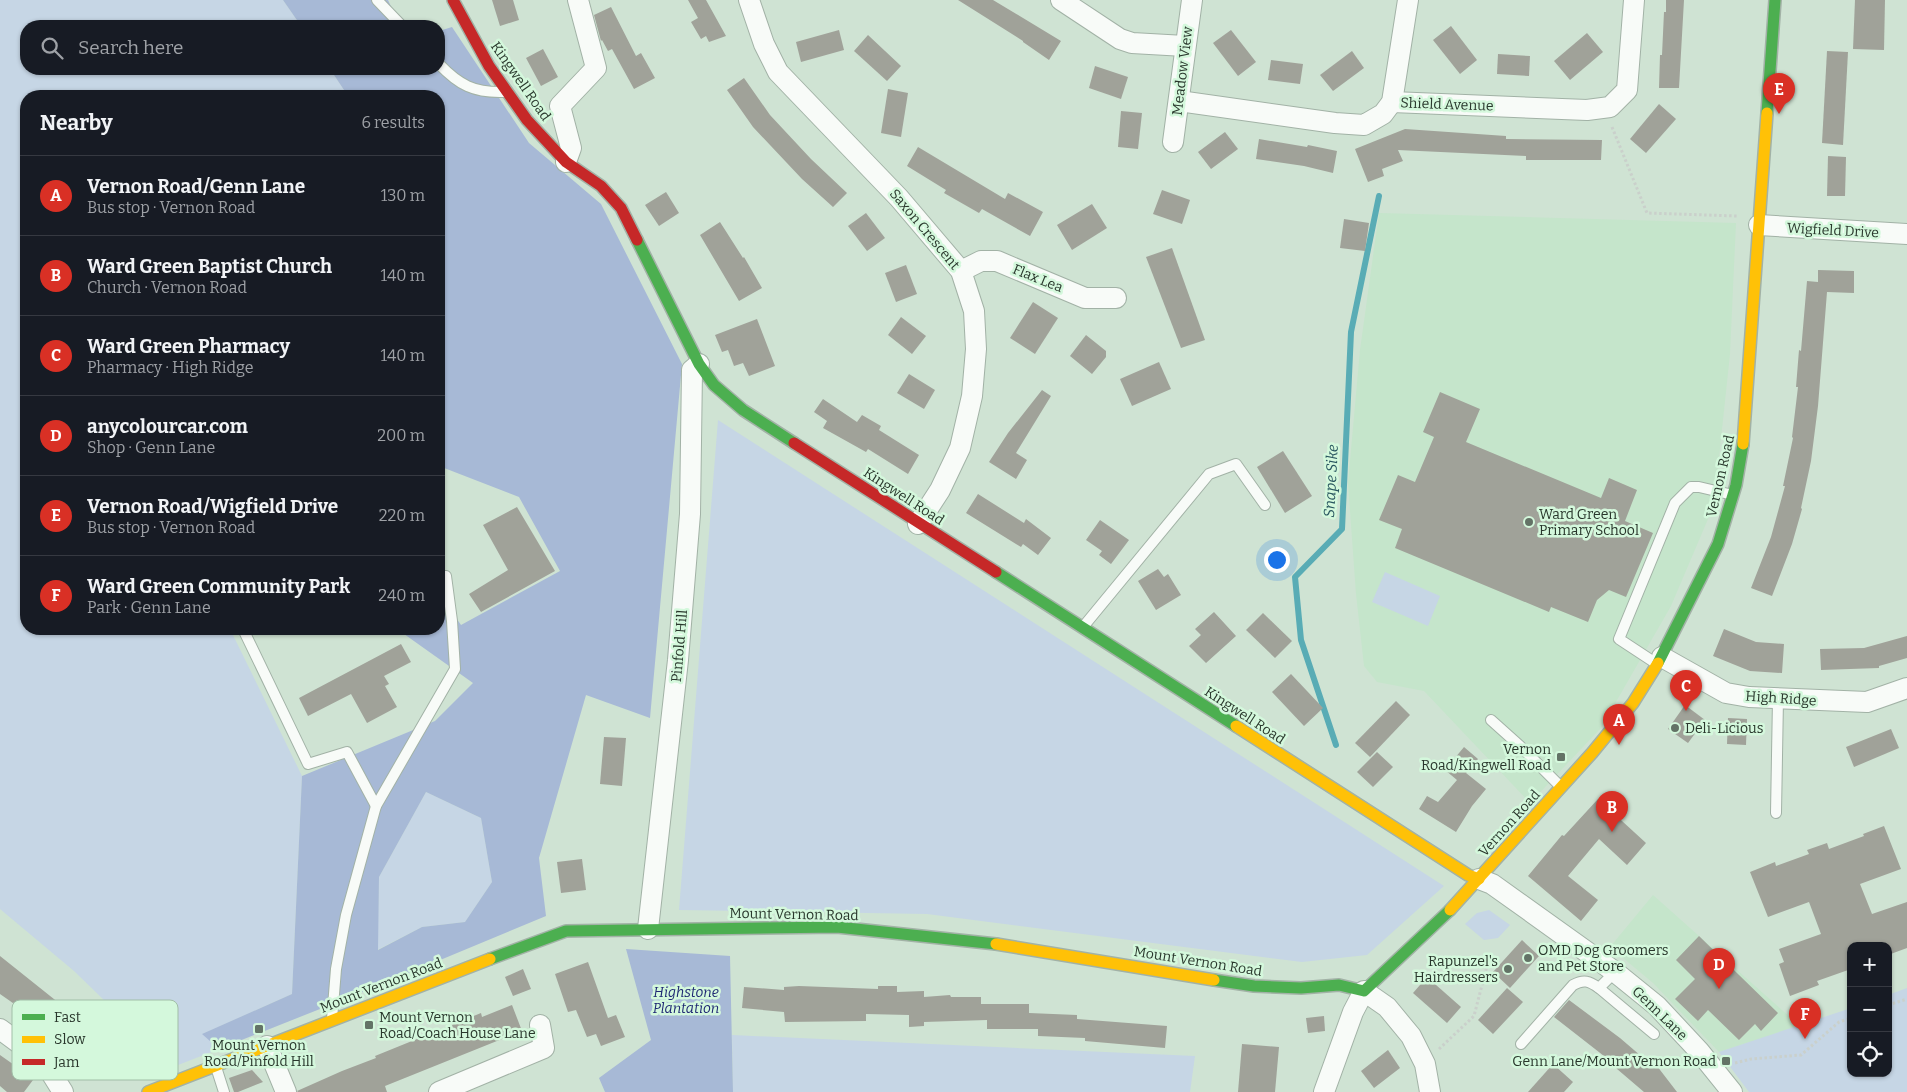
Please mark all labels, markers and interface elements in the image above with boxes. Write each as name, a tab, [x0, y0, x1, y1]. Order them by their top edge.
search box	[20, 20, 445, 75]
street label: Meadow View	[1169, 25, 1196, 117]
icon: search	[38, 34, 66, 62]
text: Search here	[78, 36, 183, 59]
street label: Kingwell Road	[487, 38, 554, 124]
pin: E	[1763, 73, 1795, 114]
street label: Shield Avenue	[1400, 94, 1494, 115]
text: Nearby	[40, 110, 113, 136]
text: 6 results	[362, 113, 425, 132]
text: Vernon Road/Genn Lane	[87, 175, 305, 198]
text: A	[50, 186, 62, 205]
text: 130 m	[381, 186, 425, 205]
street label: Saxon Crescent	[886, 186, 963, 273]
text: Bus stop · Vernon Road	[87, 198, 255, 217]
street label: Wigfield Drive	[1787, 220, 1879, 241]
text: Ward Green Baptist Church	[87, 255, 332, 278]
street label: Flax Lea	[1010, 261, 1066, 296]
text: B	[51, 266, 61, 285]
text: 140 m	[380, 266, 425, 285]
text: Church · Vernon Road	[87, 278, 247, 297]
text: Ward Green Pharmacy	[87, 335, 290, 358]
text: C	[51, 346, 61, 365]
text: 140 m	[380, 346, 425, 365]
text: Pharmacy · High Ridge	[87, 358, 254, 377]
text: anycolourcar.com	[87, 415, 248, 438]
text: D	[50, 426, 62, 445]
text: 200 m	[377, 426, 425, 445]
street label: Vernon Road	[1703, 433, 1738, 519]
text: Shop · Genn Lane	[87, 438, 215, 457]
water label: Snape Sike	[1320, 444, 1342, 518]
street label: Kingwell Road	[860, 464, 947, 529]
text: Vernon Road/Wigfield Drive	[87, 495, 338, 518]
text: E	[51, 506, 61, 525]
text: 220 m	[379, 506, 425, 525]
place label: Ward Green Primary School	[1539, 506, 1639, 539]
marker: Ward Green Primary School	[1523, 516, 1535, 528]
text: Bus stop · Vernon Road	[87, 518, 255, 537]
your location	[1264, 547, 1290, 573]
text: Ward Green Community Park	[87, 575, 350, 598]
text: F	[52, 586, 61, 605]
text: 240 m	[378, 586, 425, 605]
text: Park · Genn Lane	[87, 598, 211, 617]
street label: Pinfold Hill	[668, 609, 691, 683]
pin: C	[1670, 670, 1702, 711]
street label: Kingwell Road	[1201, 683, 1288, 748]
street label: High Ridge	[1745, 688, 1817, 709]
pin: A	[1603, 704, 1635, 745]
place label: Deli-Licious	[1685, 720, 1763, 737]
marker: Deli-Licious	[1669, 722, 1681, 734]
place label: Vernon Road/Kingwell Road	[1421, 741, 1551, 774]
marker: Vernon Road/Kingwell Road	[1555, 751, 1567, 763]
street label: Vernon Road	[1475, 786, 1544, 860]
pin: B	[1596, 791, 1628, 832]
street label: Mount Vernon Road	[729, 905, 859, 924]
place label: OMD Dog Groomers and Pet Store	[1538, 942, 1668, 975]
map controls	[1847, 942, 1892, 1077]
button: +	[1847, 942, 1892, 987]
street label: Mount Vernon Road	[1133, 943, 1263, 980]
pin: D	[1703, 948, 1735, 989]
marker: OMD Dog Groomers and Pet Store	[1522, 952, 1534, 964]
place label: Rapunzel's Hairdressers	[1414, 953, 1498, 986]
street label: Mount Vernon Road	[318, 954, 445, 1017]
marker: Rapunzel's Hairdressers	[1502, 963, 1514, 975]
street label: Genn Lane	[1628, 983, 1691, 1044]
park label: Highstone Plantation	[653, 984, 719, 1017]
button: −	[1847, 987, 1892, 1032]
pin: F	[1789, 998, 1821, 1039]
legend	[12, 1000, 178, 1080]
text: Fast	[54, 1009, 81, 1026]
place label: Mount Vernon Road/Coach House Lane	[379, 1009, 536, 1042]
marker: Mount Vernon Road/Coach House Lane	[363, 1019, 375, 1031]
marker: Mount Vernon Road/Pinfold Hill	[253, 1023, 265, 1035]
text: Slow	[54, 1031, 86, 1048]
button: locate	[1847, 1032, 1892, 1077]
place label: Mount Vernon Road/Pinfold Hill	[204, 1037, 314, 1070]
place label: Genn Lane/Mount Vernon Road	[1512, 1053, 1716, 1070]
text: Jam	[53, 1054, 80, 1071]
marker: Genn Lane/Mount Vernon Road	[1720, 1055, 1732, 1067]

